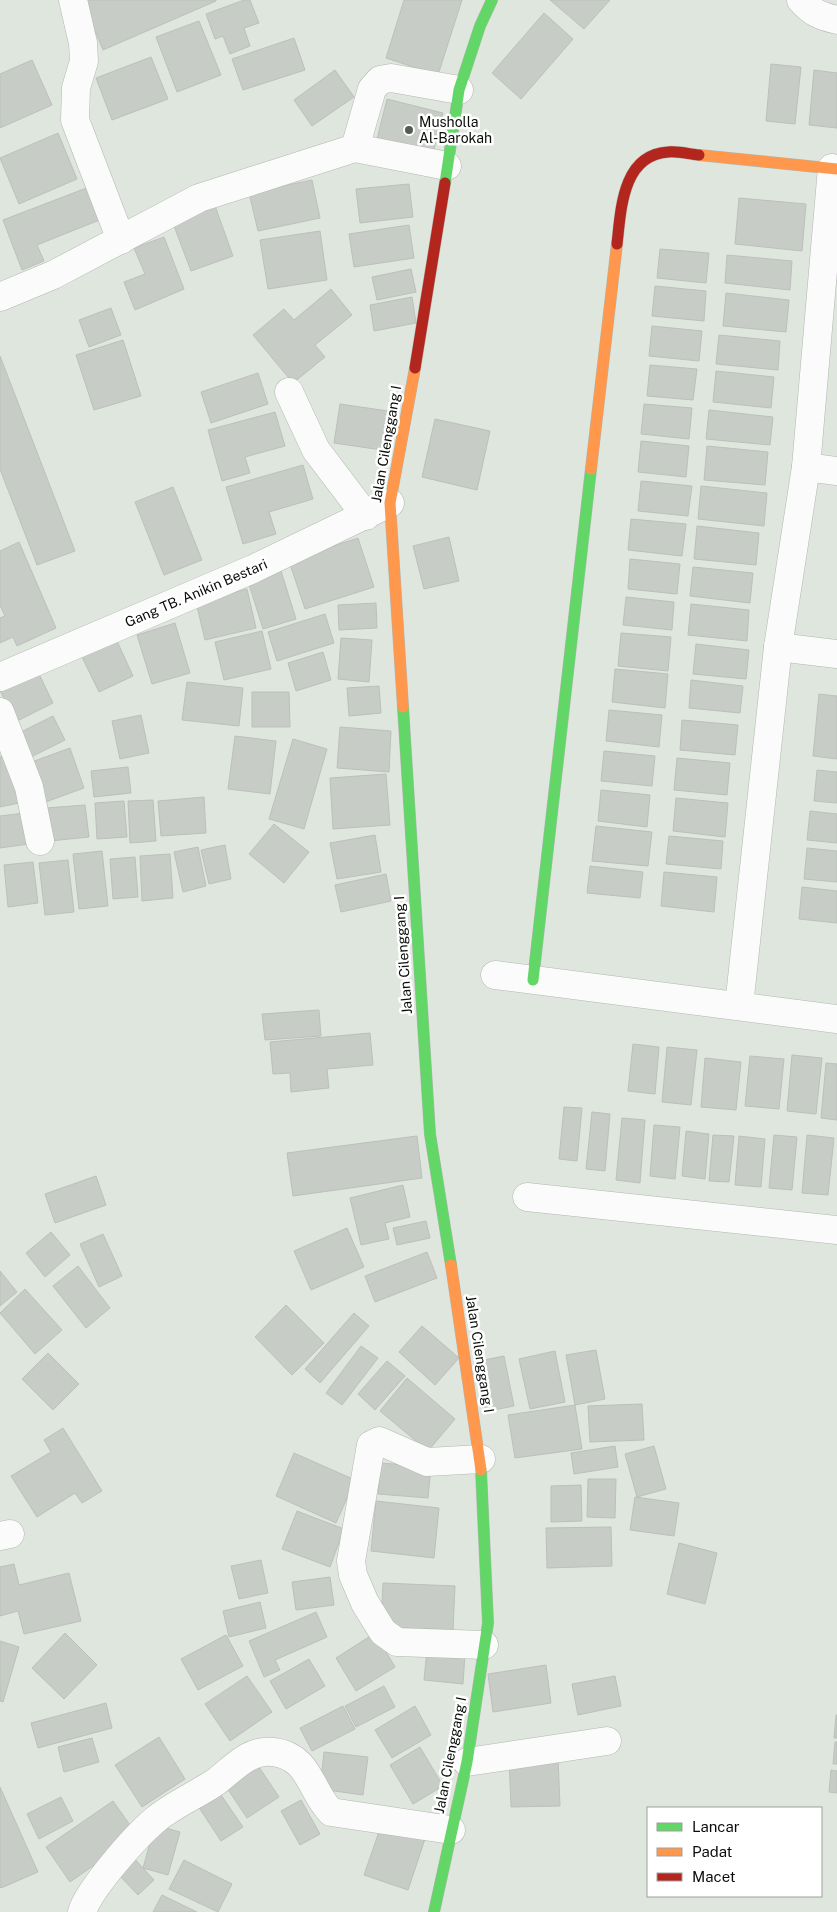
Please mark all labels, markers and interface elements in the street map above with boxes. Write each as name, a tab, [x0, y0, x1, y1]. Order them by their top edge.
place label: Musholla Al-Barokah	[419, 114, 492, 146]
marker: Musholla Al-Barokah	[403, 124, 415, 136]
street label: Jalan Cilenggang I	[368, 384, 404, 504]
street label: Gang TB. Anikin Bestari	[122, 556, 270, 630]
street label: Jalan Cilenggang I	[391, 895, 415, 1015]
street label: Jalan Cilenggang I	[463, 1294, 497, 1414]
street label: Jalan Cilenggang I	[431, 1695, 469, 1815]
legend	[647, 1807, 822, 1897]
text: Lancar	[692, 1818, 740, 1835]
text: Padat	[692, 1843, 733, 1860]
text: Macet	[692, 1868, 736, 1885]

